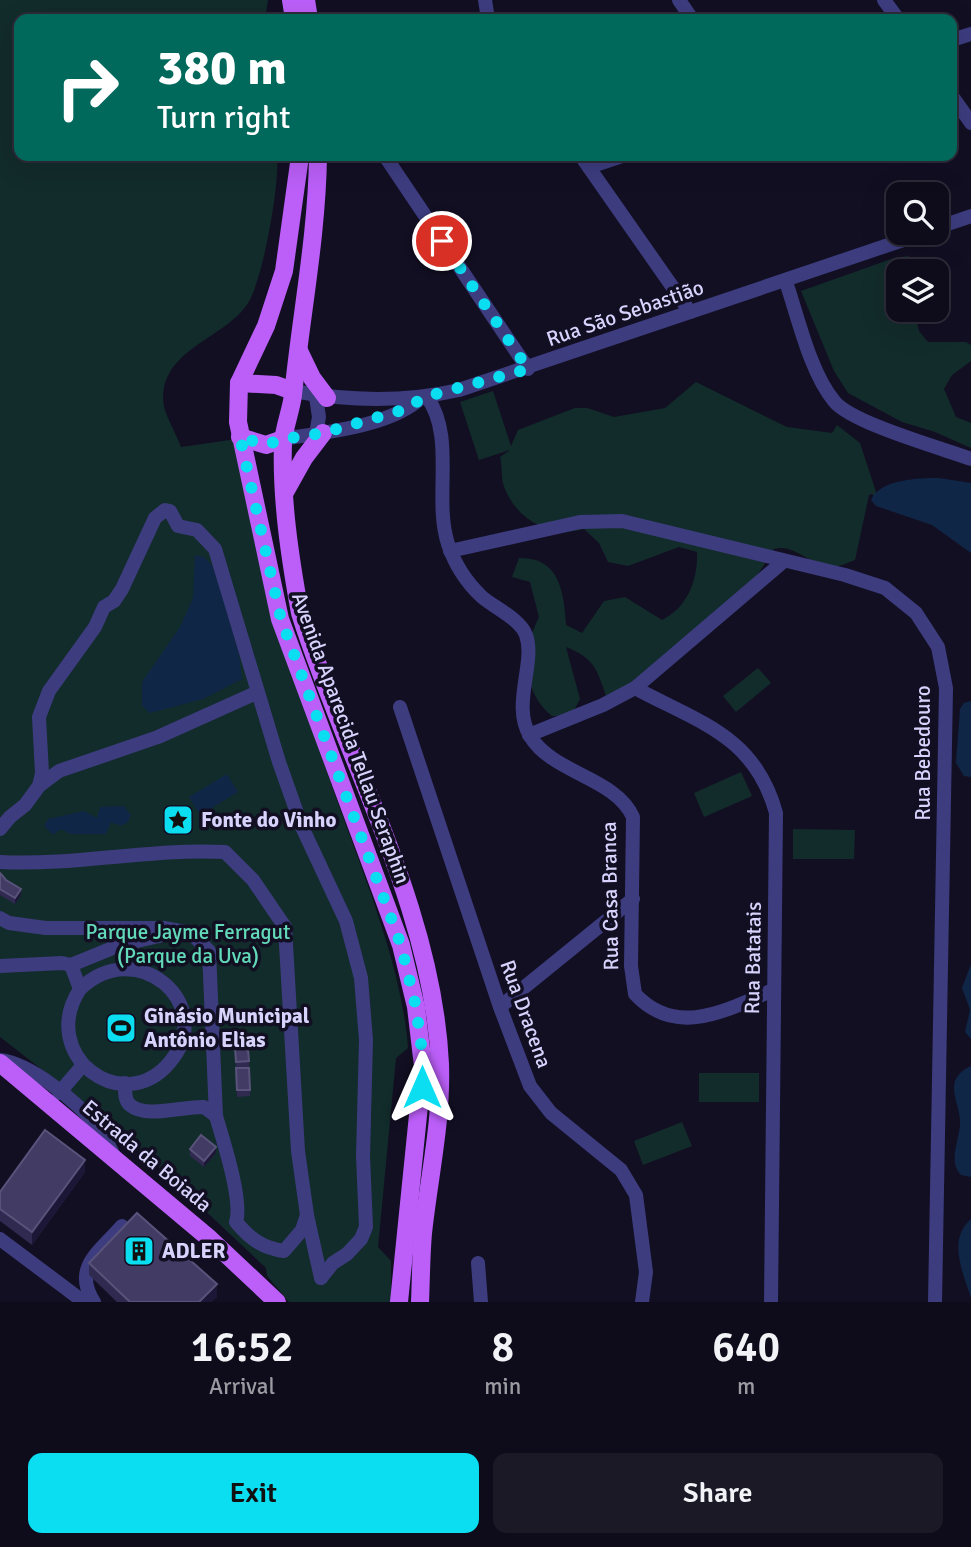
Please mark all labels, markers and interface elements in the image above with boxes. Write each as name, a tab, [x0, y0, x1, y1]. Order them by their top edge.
text: 380 m	[157, 38, 287, 98]
icon: right	[42, 42, 133, 133]
text: Turn right	[157, 98, 290, 137]
map controls	[886, 182, 949, 322]
button: search	[886, 182, 949, 245]
pin	[412, 211, 472, 271]
icon: arrive	[423, 222, 461, 260]
button: layers	[886, 259, 949, 322]
street label: Rua São Sebastião	[543, 274, 707, 352]
street label: Avenida Aparecida Tellau Seraphin	[286, 589, 416, 887]
street label: Rua Bebedouro	[910, 685, 936, 821]
place icon: Fonte do Vinho	[161, 803, 195, 837]
place label: Fonte do Vinho	[201, 807, 336, 833]
street label: Rua Casa Branca	[596, 821, 624, 971]
street label: Rua Batatais	[739, 901, 767, 1015]
park label: Parque Jayme Ferragut (Parque da Uva)	[86, 919, 290, 969]
street label: Rua Dracena	[494, 956, 558, 1072]
place label: Ginásio Municipal Antônio Elias	[144, 1003, 310, 1053]
sports icon: Ginásio Municipal Antônio Elias	[104, 1011, 138, 1045]
position arrow	[385, 1050, 459, 1124]
street label: Estrada da Boiada	[77, 1094, 217, 1218]
building icon: ADLER	[122, 1234, 156, 1268]
place label: ADLER	[162, 1238, 225, 1264]
text: 16:52	[191, 1322, 293, 1373]
text: 8	[491, 1322, 514, 1373]
text: 640	[712, 1322, 780, 1373]
text: Arrival	[209, 1372, 275, 1401]
text: min	[484, 1372, 521, 1401]
text: m	[737, 1372, 755, 1401]
button: Exit	[28, 1453, 479, 1533]
button: Share	[493, 1453, 943, 1533]

